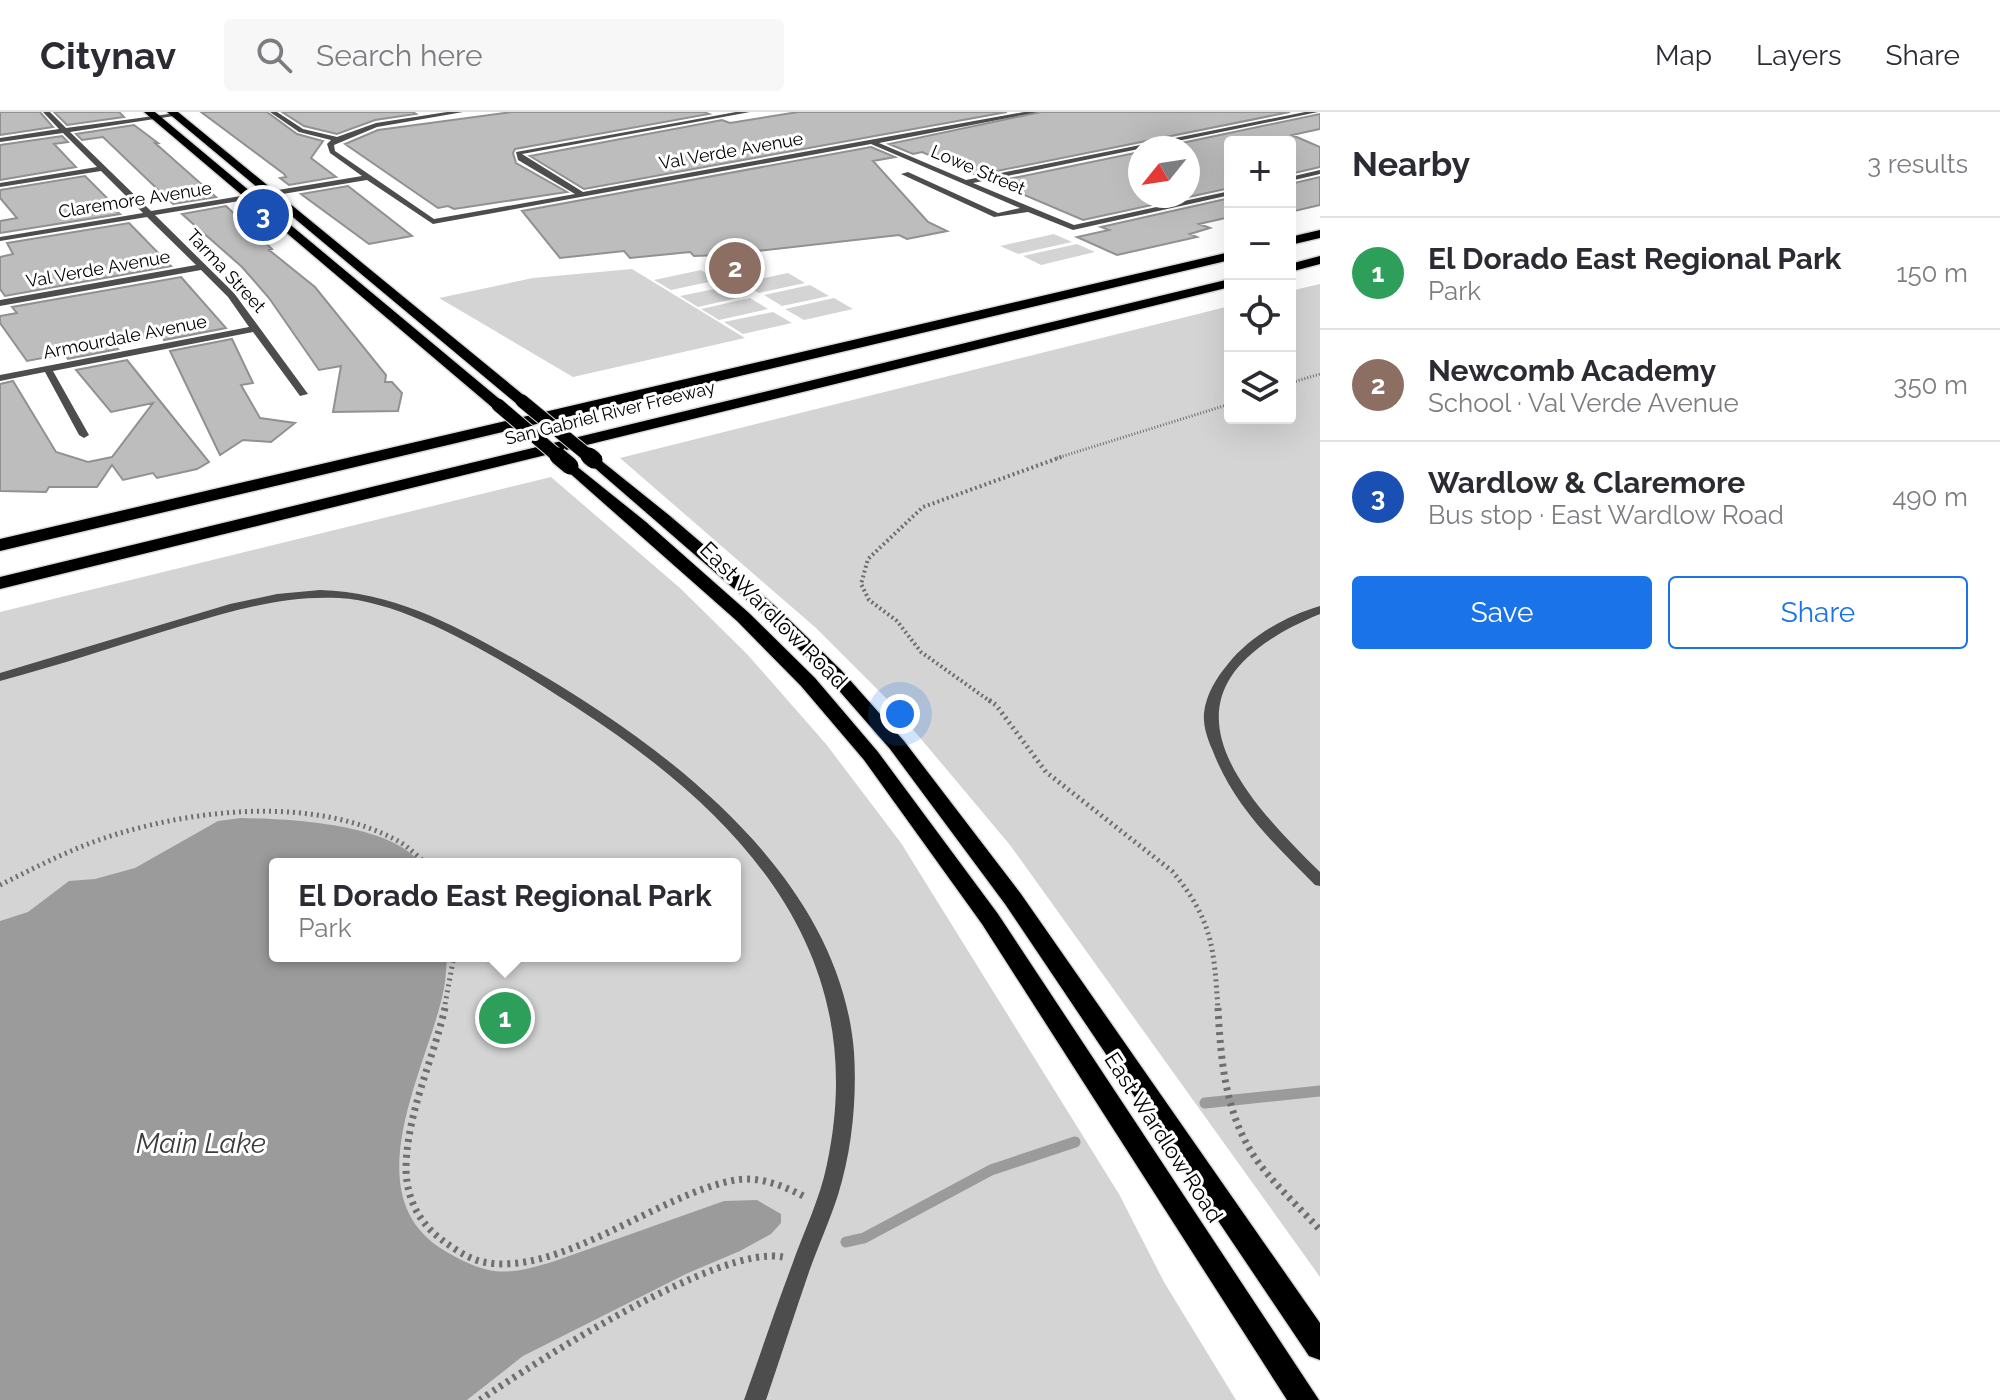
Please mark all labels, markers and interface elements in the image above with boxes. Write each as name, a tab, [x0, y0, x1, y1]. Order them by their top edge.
search box	[224, 19, 784, 91]
text: Citynav	[40, 33, 176, 78]
icon: search	[252, 33, 296, 77]
text: Search here	[316, 38, 483, 73]
text: Map	[1655, 39, 1712, 72]
text: Layers	[1756, 39, 1842, 72]
text: Share	[1886, 39, 1960, 72]
street label: Val Verde Avenue	[657, 127, 805, 174]
north arrow	[1128, 136, 1200, 208]
map controls	[1224, 136, 1296, 424]
button: +	[1224, 136, 1296, 208]
street label: Lowe Street	[928, 140, 1028, 199]
text: Nearby	[1352, 144, 1470, 184]
text: 3 results	[1867, 149, 1968, 179]
street label: Claremore Avenue	[57, 177, 213, 222]
pin: 3	[237, 185, 289, 245]
button: −	[1224, 208, 1296, 280]
street label: Tarma Street	[183, 225, 270, 317]
pin: 2	[709, 238, 761, 298]
text: El Dorado East Regional Park	[1428, 241, 1841, 276]
street label: Val Verde Avenue	[24, 245, 172, 292]
text: 1	[1372, 258, 1384, 288]
text: 150 m	[1896, 258, 1968, 288]
text: Park	[1428, 276, 1481, 306]
button: locate	[1224, 280, 1296, 352]
street label: Armourdale Avenue	[41, 310, 209, 363]
button: layers	[1224, 352, 1296, 424]
text: Newcomb Academy	[1428, 353, 1716, 388]
text: 2	[1371, 370, 1385, 400]
text: 350 m	[1894, 370, 1968, 400]
street label: San Gabriel River Freeway	[503, 376, 717, 449]
text: School · Val Verde Avenue	[1428, 388, 1739, 418]
text: Wardlow & Claremore	[1428, 465, 1745, 500]
text: 3	[1371, 482, 1385, 512]
text: 490 m	[1892, 482, 1968, 512]
text: Bus stop · East Wardlow Road	[1428, 500, 1784, 530]
street label: East Wardlow Road	[695, 536, 853, 694]
button: Save	[1352, 576, 1652, 649]
button: Share	[1668, 576, 1968, 649]
your location	[880, 694, 920, 734]
popup	[269, 858, 741, 962]
text: El Dorado East Regional Park	[298, 878, 712, 913]
text: Park	[298, 913, 351, 943]
pin: 1	[479, 988, 531, 1048]
street label: East Wardlow Road	[1099, 1047, 1229, 1227]
water label: Main Lake	[136, 1127, 266, 1160]

